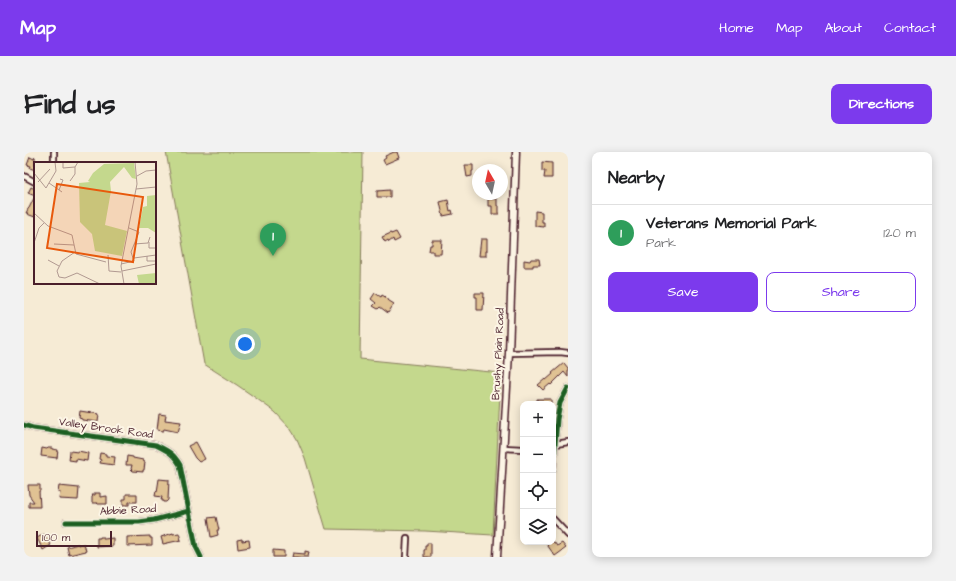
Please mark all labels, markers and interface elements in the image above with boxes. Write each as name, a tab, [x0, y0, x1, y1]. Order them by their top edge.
text: Map	[20, 15, 56, 42]
text: Home	[719, 18, 754, 38]
text: Map	[776, 18, 802, 38]
text: About	[824, 18, 862, 38]
text: Contact	[884, 18, 936, 38]
button: Directions	[831, 84, 932, 124]
text: Find us	[24, 85, 115, 124]
inset map	[34, 162, 156, 284]
north arrow	[472, 164, 508, 200]
text: Nearby	[608, 166, 665, 190]
text: Veterans Memorial Park	[646, 213, 817, 234]
pin: 1	[260, 223, 286, 256]
text: 1	[620, 224, 622, 242]
text: 120 m	[883, 224, 916, 242]
text: Park	[646, 234, 676, 252]
button: Save	[608, 272, 758, 312]
button: Share	[766, 272, 916, 312]
street label: Brushy Plain Road	[488, 307, 509, 400]
your location	[235, 334, 255, 354]
map controls	[520, 401, 556, 545]
button: +	[520, 401, 556, 437]
street label: Valley Brook Road	[58, 414, 154, 443]
button: −	[520, 437, 556, 473]
button: locate	[520, 473, 556, 509]
street label: Abbie Road	[99, 501, 157, 519]
button: layers	[520, 509, 556, 545]
scale bar	[36, 529, 112, 548]
text: 100 m	[42, 530, 70, 545]

